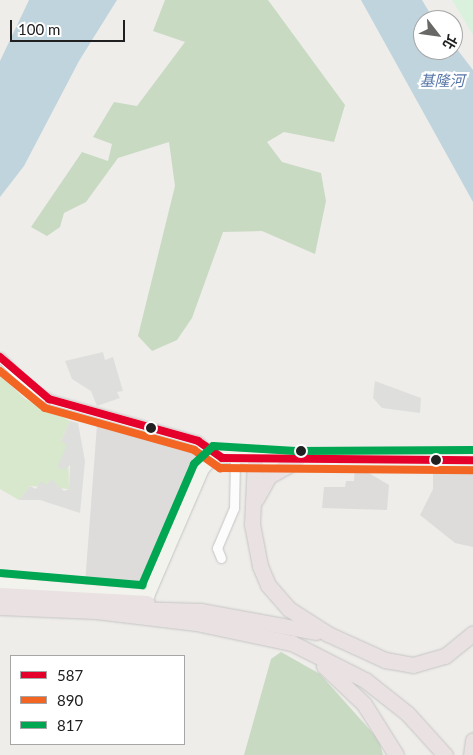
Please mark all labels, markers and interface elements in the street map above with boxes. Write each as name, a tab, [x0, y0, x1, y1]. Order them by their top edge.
scale bar	[12, 10, 128, 42]
north arrow	[413, 10, 463, 60]
text: 100 m	[18, 20, 60, 38]
text: 北	[440, 32, 461, 53]
water label: 基隆河	[420, 72, 464, 90]
unlabelled marker	[146, 423, 156, 433]
unlabelled marker	[296, 446, 306, 456]
unlabelled marker	[431, 455, 441, 465]
legend	[10, 655, 185, 745]
text: 587	[57, 666, 83, 684]
text: 890	[57, 691, 83, 709]
text: 817	[57, 716, 83, 734]

